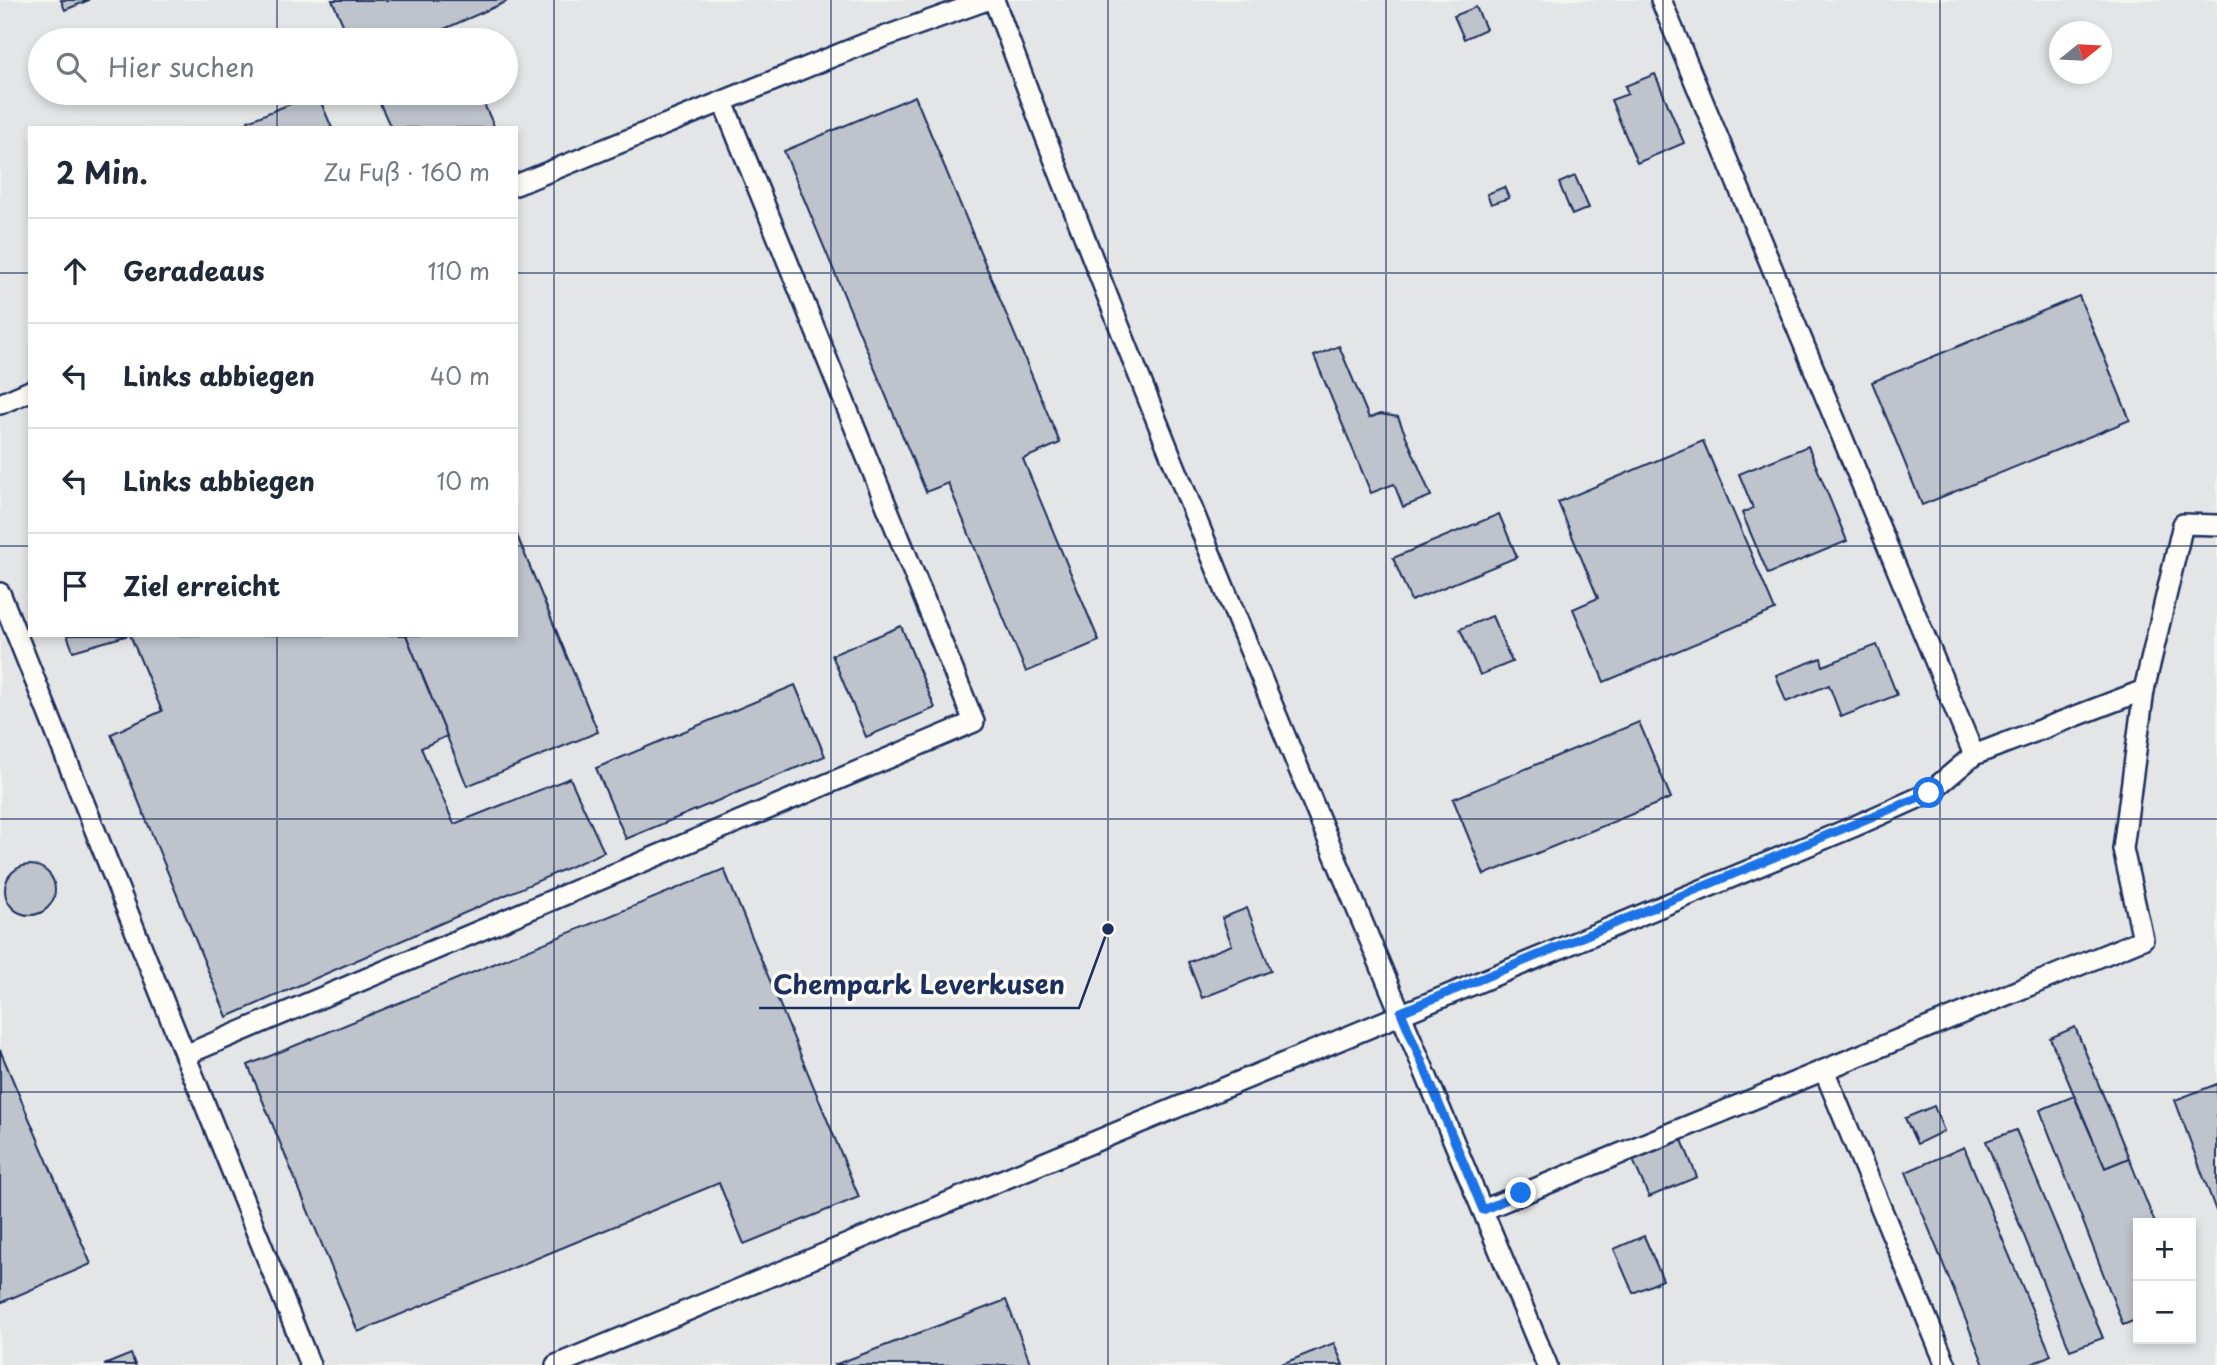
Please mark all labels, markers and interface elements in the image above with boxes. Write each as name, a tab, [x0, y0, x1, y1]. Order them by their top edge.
north arrow	[2049, 21, 2112, 84]
search box	[28, 28, 518, 105]
text: Hier suchen	[108, 47, 255, 86]
icon: search	[52, 48, 90, 86]
text: 2 Min.	[56, 149, 148, 194]
text: Zu Fuß · 160 m	[323, 154, 490, 189]
text: Geradeaus	[123, 251, 265, 290]
icon: ahead	[56, 252, 94, 290]
text: 110 m	[428, 253, 490, 288]
text: Links abbiegen	[123, 356, 315, 395]
icon: left	[56, 357, 94, 395]
text: 40 m	[430, 358, 490, 393]
text: Links abbiegen	[123, 461, 315, 500]
icon: left	[56, 462, 94, 500]
text: 10 m	[436, 463, 490, 498]
text: Ziel erreicht	[123, 566, 281, 605]
icon: arrive	[56, 567, 94, 605]
route start	[1913, 777, 1944, 808]
callout: Chempark Leverkusen	[759, 961, 1079, 1008]
text: Chempark Leverkusen	[773, 964, 1065, 1003]
route end	[1505, 1177, 1536, 1208]
map controls	[2133, 1218, 2196, 1344]
button: +	[2133, 1218, 2196, 1281]
button: −	[2133, 1281, 2196, 1344]

